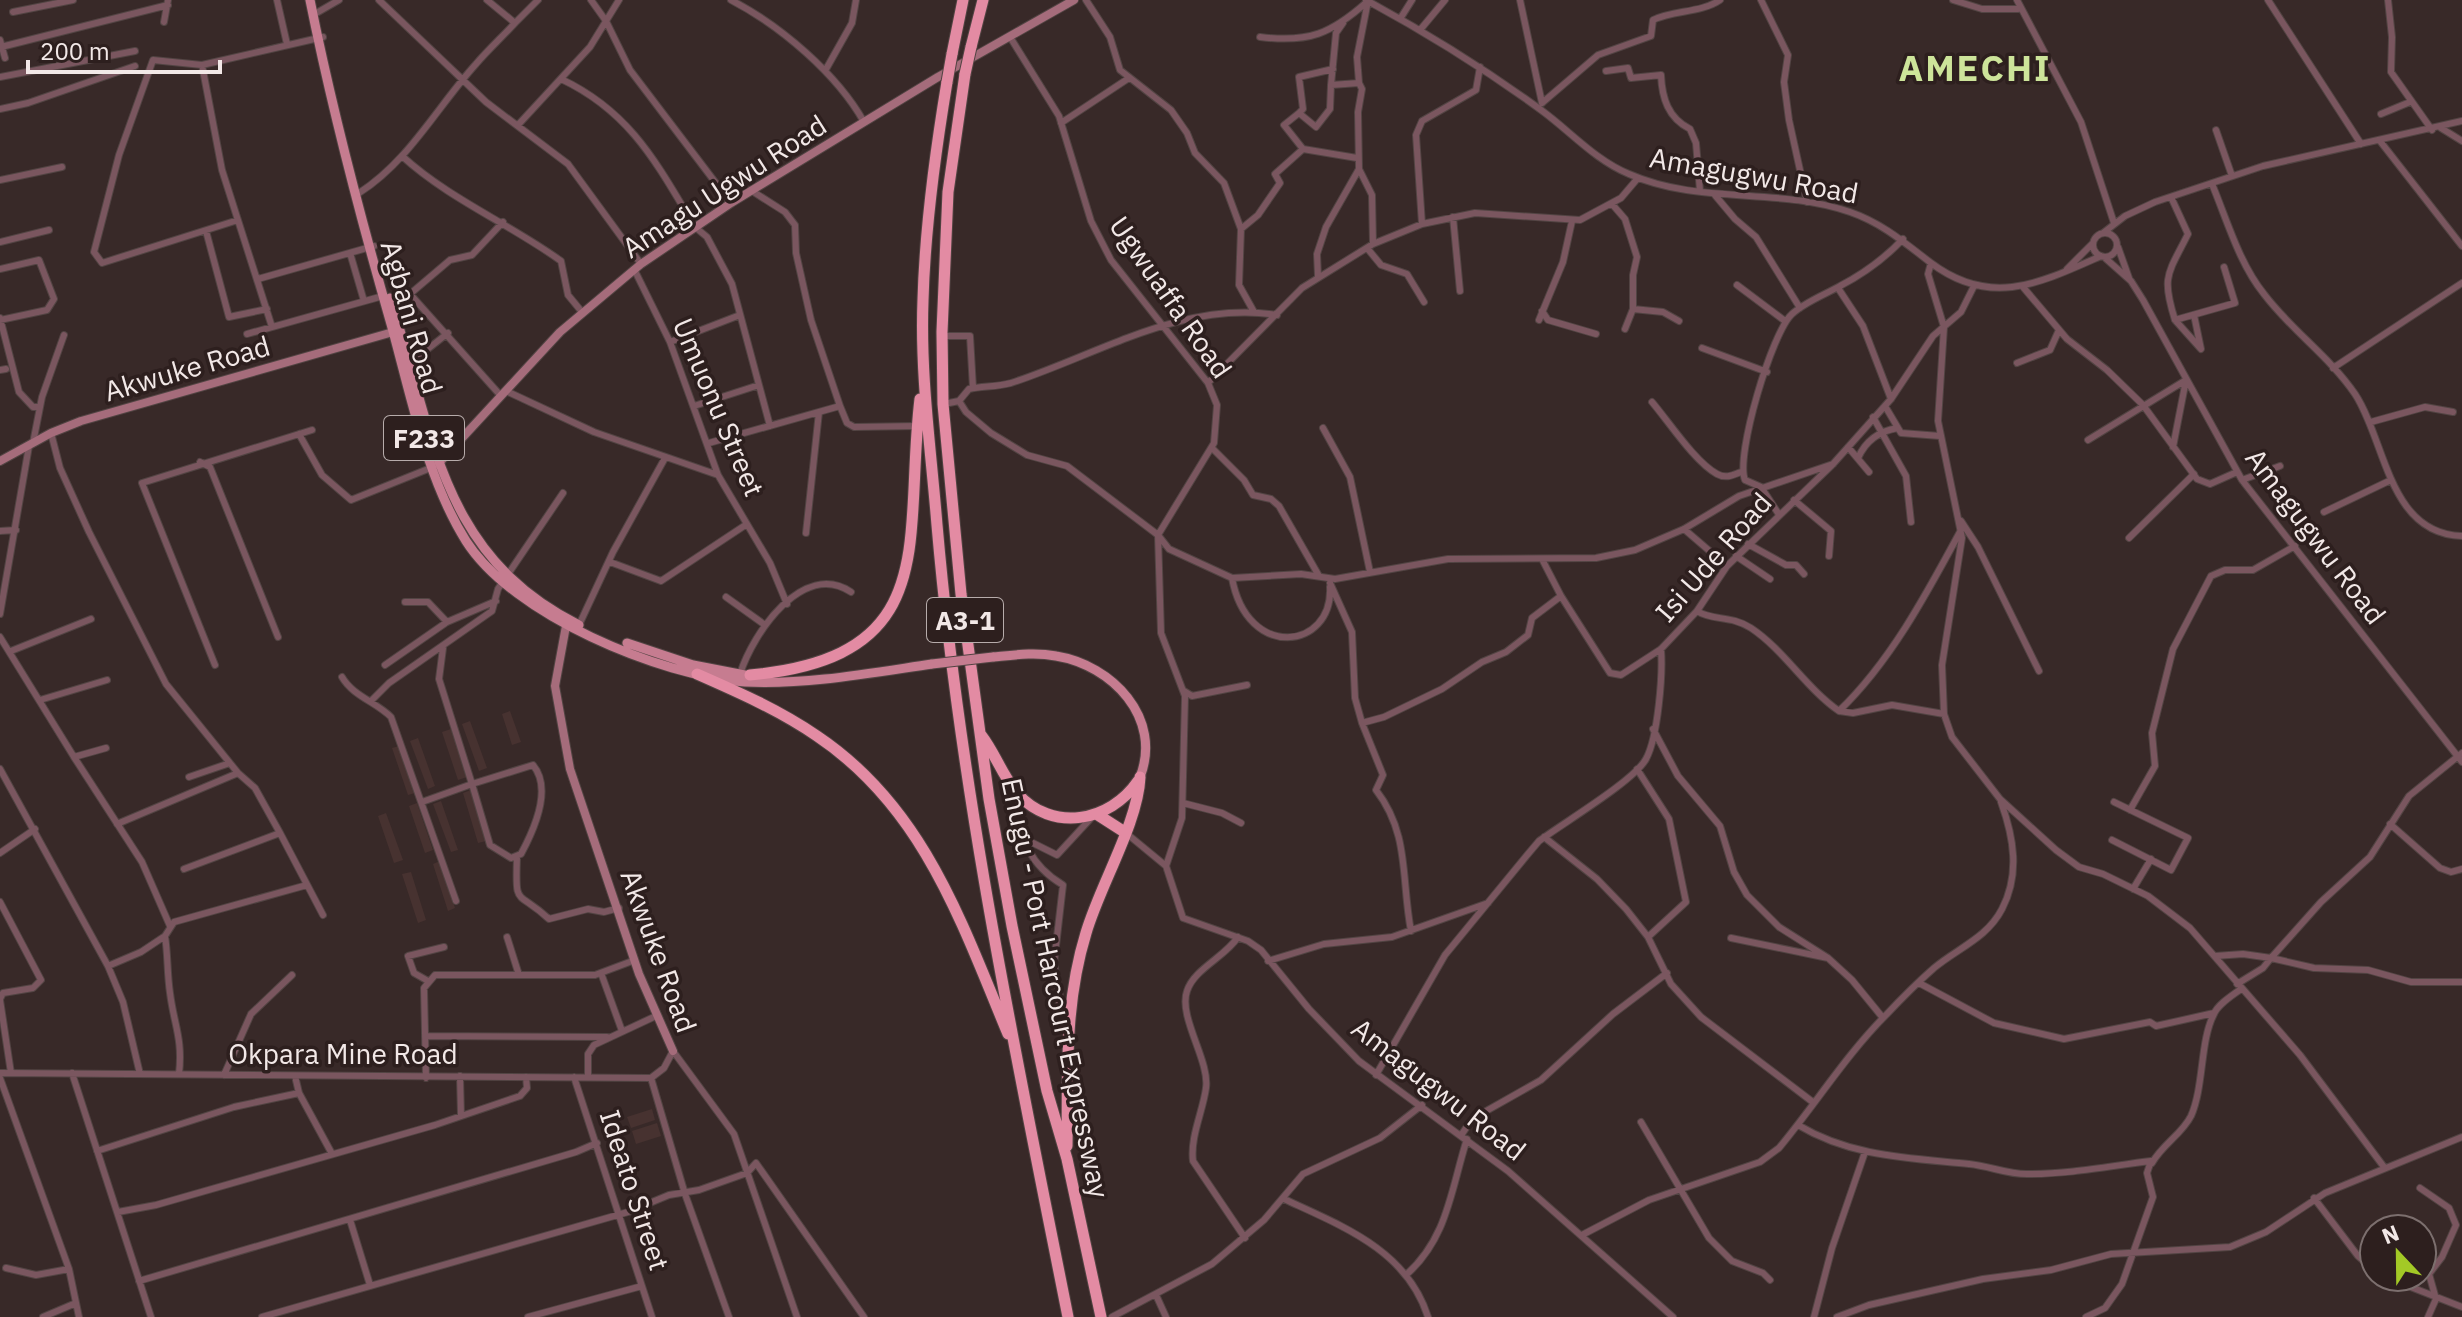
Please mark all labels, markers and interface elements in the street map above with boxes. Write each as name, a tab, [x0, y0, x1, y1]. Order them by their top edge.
scale bar	[28, 24, 220, 74]
text: 200 m	[40, 35, 110, 67]
district label: AMECHI	[1898, 44, 2052, 91]
street label: Amagu Ugwu Road	[615, 106, 833, 266]
street label: Amagugwu Road	[1647, 138, 1861, 212]
street label: Ugwuaffa Road	[1101, 209, 1241, 385]
street label: Agbani Road	[372, 236, 452, 398]
street label: Umuonu Street	[665, 312, 773, 502]
street label: Akwuke Road	[100, 327, 274, 409]
road number: F233	[384, 416, 464, 460]
street label: Amagugwu Road	[2238, 441, 2394, 631]
street label: Isi Ude Road	[1647, 484, 1779, 630]
road number: A3-1	[927, 598, 1003, 642]
street label: Enugu - Port Harcourt Expressway	[993, 775, 1119, 1201]
street label: Akwuke Road	[612, 864, 706, 1038]
street label: Amagugwu Road	[1344, 1009, 1534, 1169]
street label: Okpara Mine Road	[228, 1035, 458, 1072]
street label: Ideato Street	[592, 1105, 678, 1275]
north arrow	[2358, 1213, 2438, 1293]
text: N	[2378, 1218, 2403, 1250]

